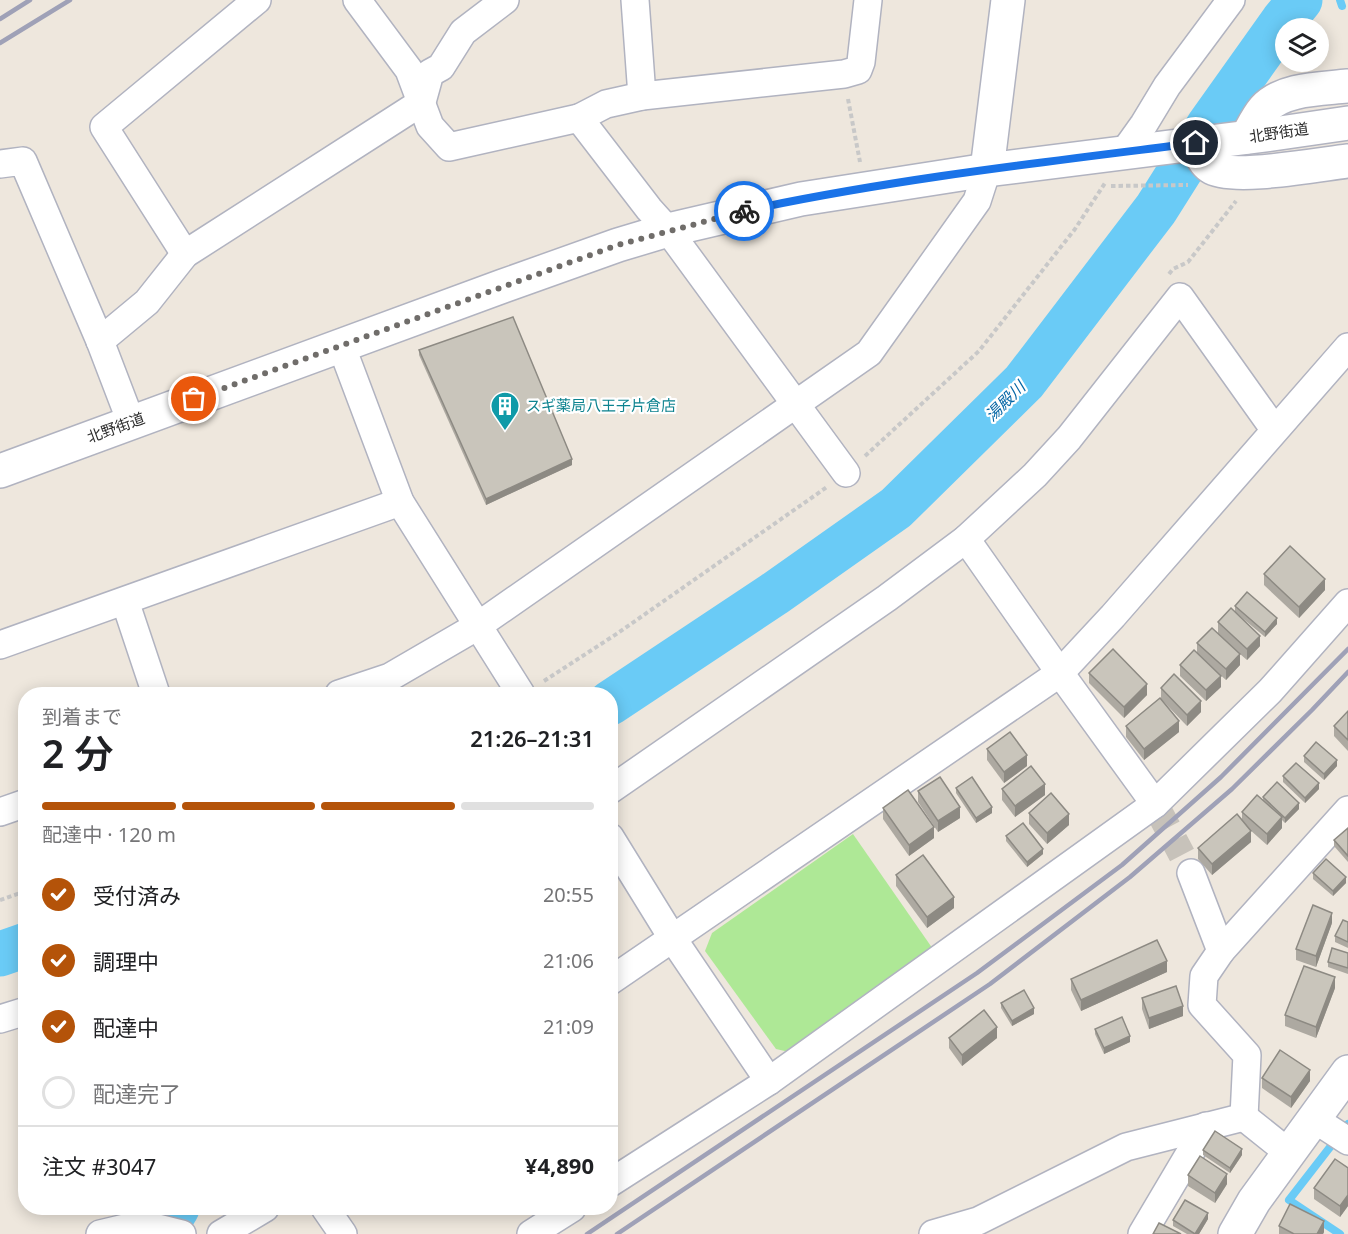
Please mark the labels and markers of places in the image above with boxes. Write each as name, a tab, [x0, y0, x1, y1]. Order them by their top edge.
pin	[1170, 117, 1221, 168]
pin	[168, 373, 219, 424]
building icon: スギ薬局八王子片倉店	[489, 390, 521, 432]
place label: スギ薬局八王子片倉店	[526, 395, 676, 415]

